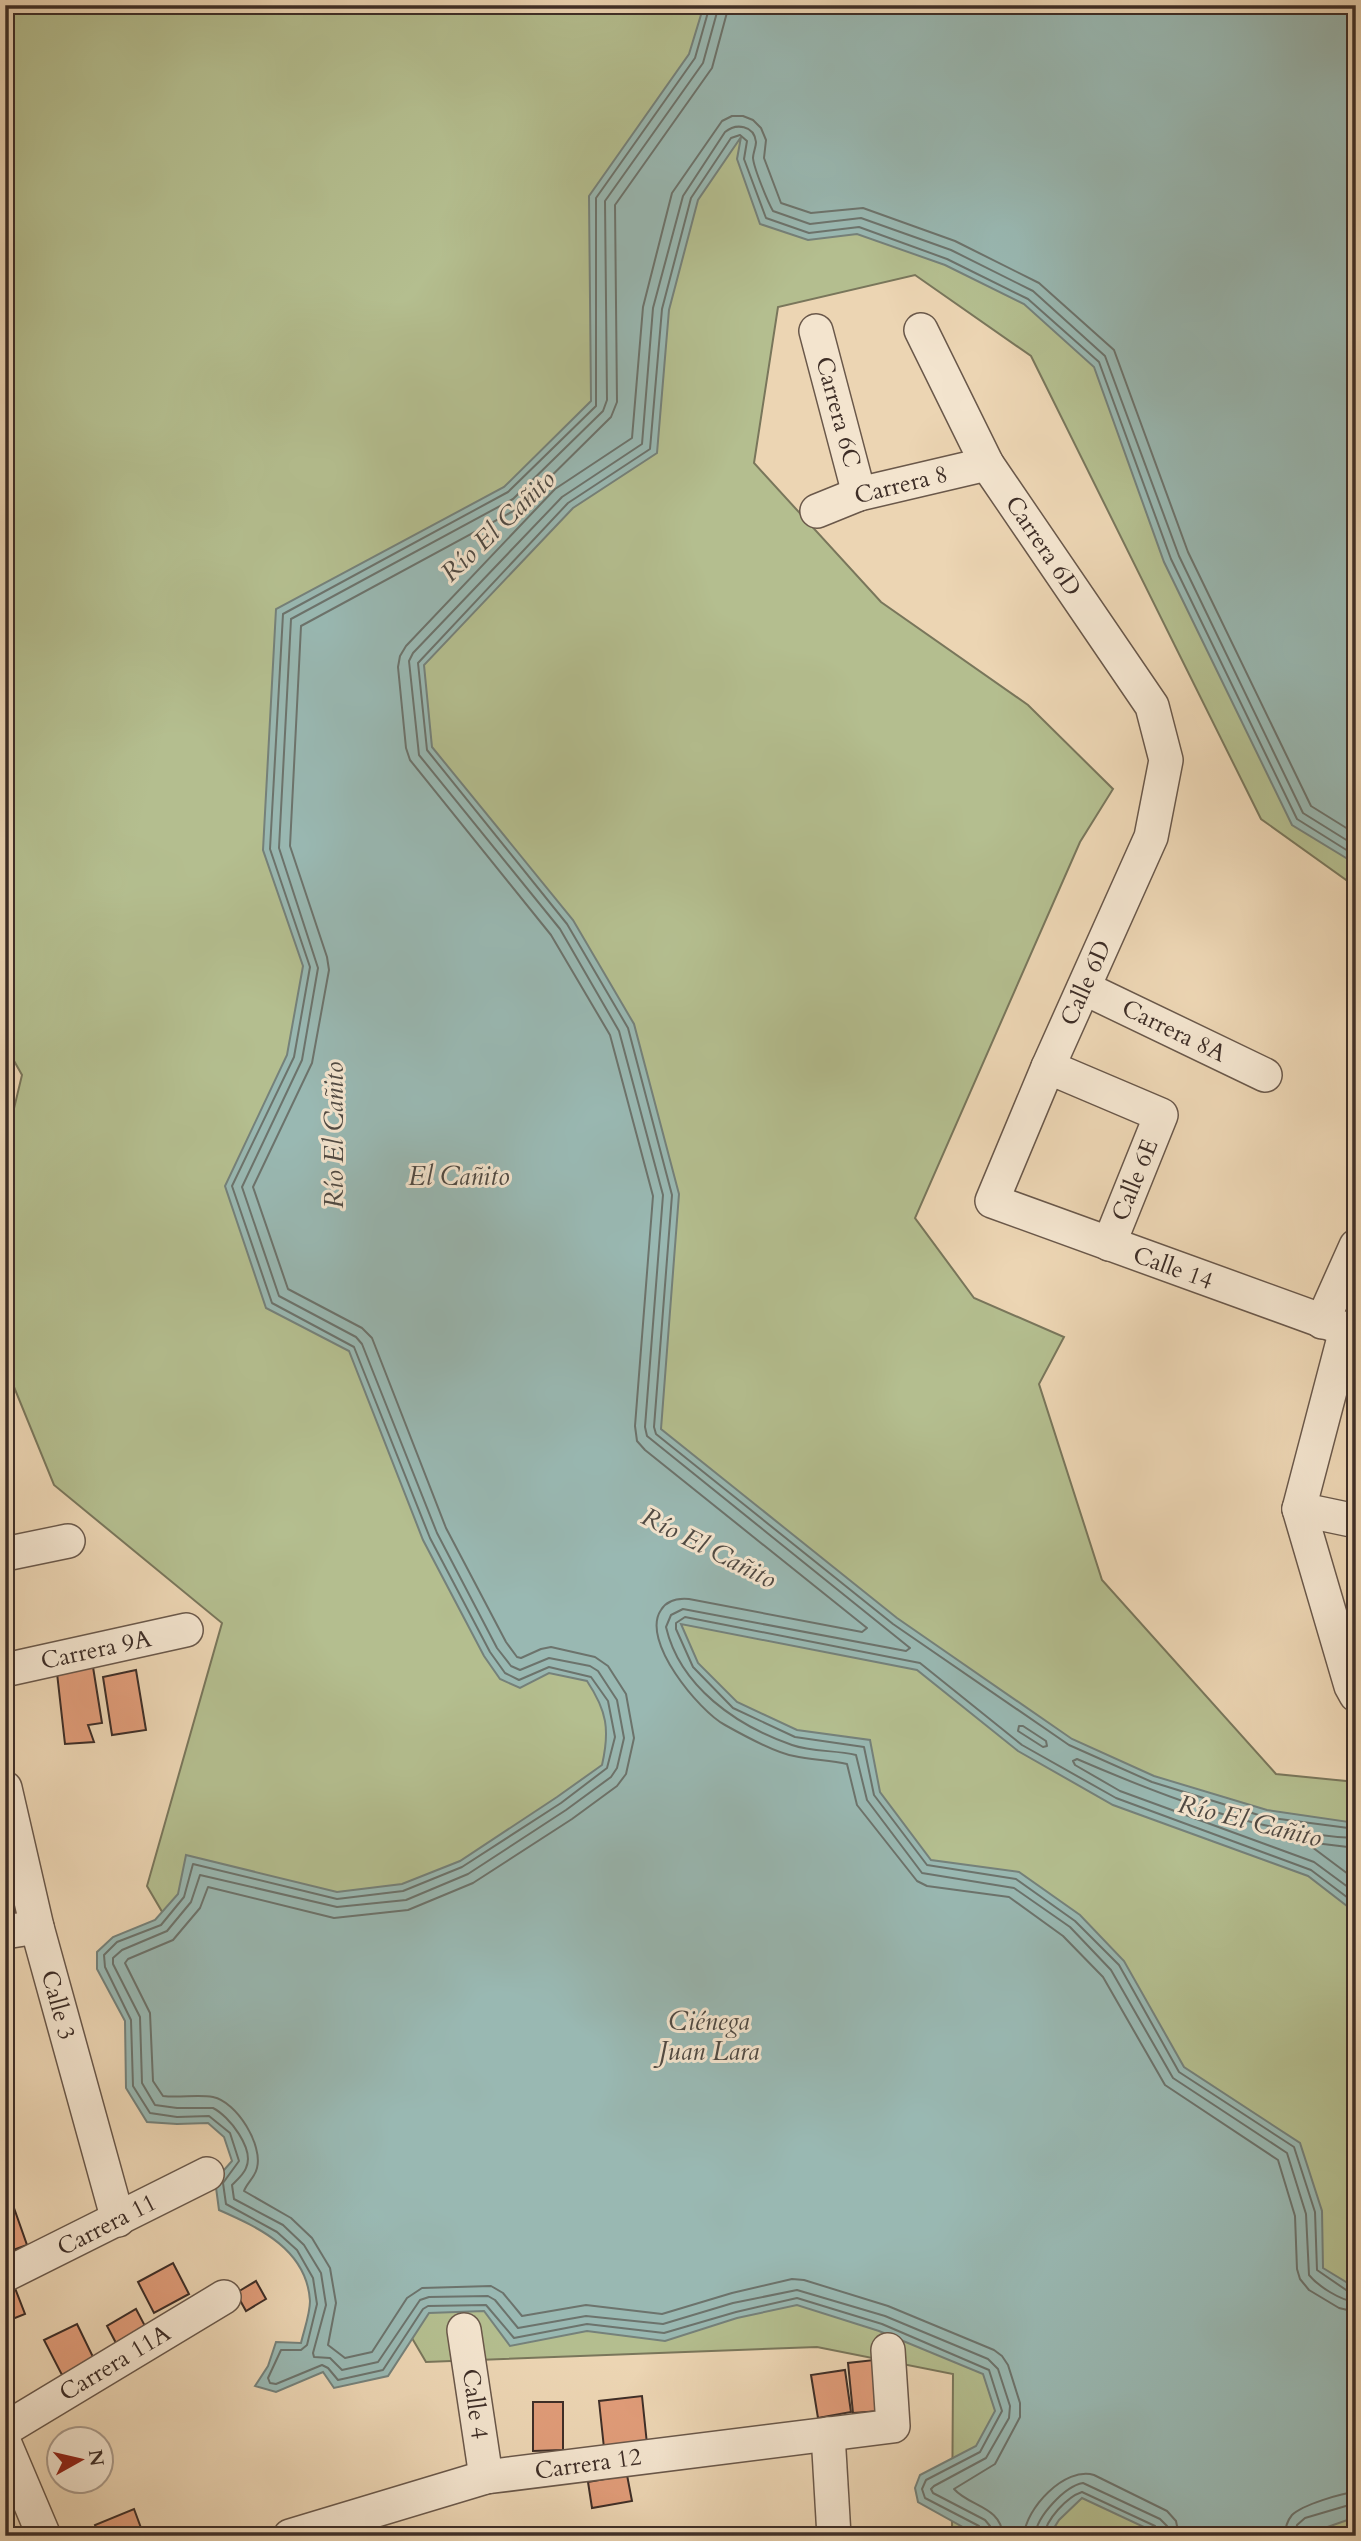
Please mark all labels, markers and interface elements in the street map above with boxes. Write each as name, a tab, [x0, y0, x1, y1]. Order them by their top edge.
street label: Carrera 6C	[807, 353, 869, 471]
street label: Carrera 8	[851, 457, 951, 513]
water label: Río El Cañito	[433, 462, 563, 590]
street label: Carrera 6D	[997, 489, 1089, 603]
street label: Calle 6D	[1053, 935, 1119, 1031]
street label: Carrera 8A	[1116, 992, 1232, 1071]
water label: Río El Cañito	[317, 1062, 352, 1208]
street label: Calle 6E	[1104, 1134, 1166, 1226]
water label: El Cañito	[408, 1159, 510, 1194]
street label: Calle 14	[1128, 1238, 1218, 1298]
water label: Río El Cañito	[636, 1499, 782, 1597]
street label: Carrera 9A	[38, 1622, 155, 1678]
water label: Río El Cañito	[1175, 1786, 1325, 1856]
street label: Calle 3	[33, 1967, 83, 2043]
water label: Ciénega Juan Lara	[653, 2004, 760, 2069]
street label: Carrera 11	[52, 2186, 162, 2264]
street label: Carrera 11A	[53, 2316, 178, 2409]
street label: Calle 4	[454, 2367, 496, 2441]
north arrow	[46, 2426, 116, 2496]
street label: Carrera 12	[533, 2440, 643, 2488]
text: N	[82, 2448, 110, 2468]

